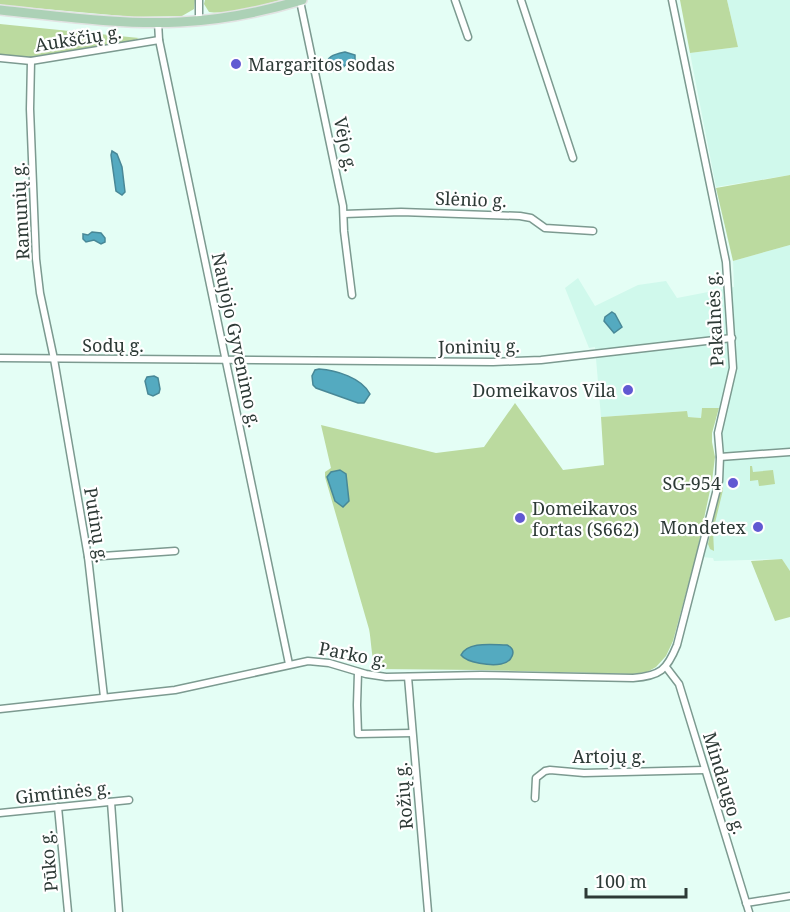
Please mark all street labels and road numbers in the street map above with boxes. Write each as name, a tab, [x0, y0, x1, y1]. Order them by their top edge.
street label: Aukščių g.	[33, 19, 123, 57]
street label: Vėjo g.	[329, 114, 363, 174]
street label: Ramunių g.	[5, 161, 35, 261]
street label: Slėnio g.	[435, 186, 507, 212]
street label: Naujojo Gyvenimo g.	[207, 250, 267, 430]
street label: Pakalnės g.	[700, 271, 728, 367]
street label: Sodų g.	[82, 333, 144, 357]
street label: Joninių g.	[437, 333, 520, 359]
street label: Putinų g.	[79, 485, 115, 565]
street label: Parko g.	[317, 636, 389, 672]
street label: Mindaugo g.	[698, 729, 752, 837]
street label: Artojų g.	[572, 744, 646, 768]
street label: Rožių g.	[388, 761, 418, 831]
street label: Gimtinės g.	[14, 775, 112, 809]
street label: Pūko g.	[33, 829, 63, 893]

